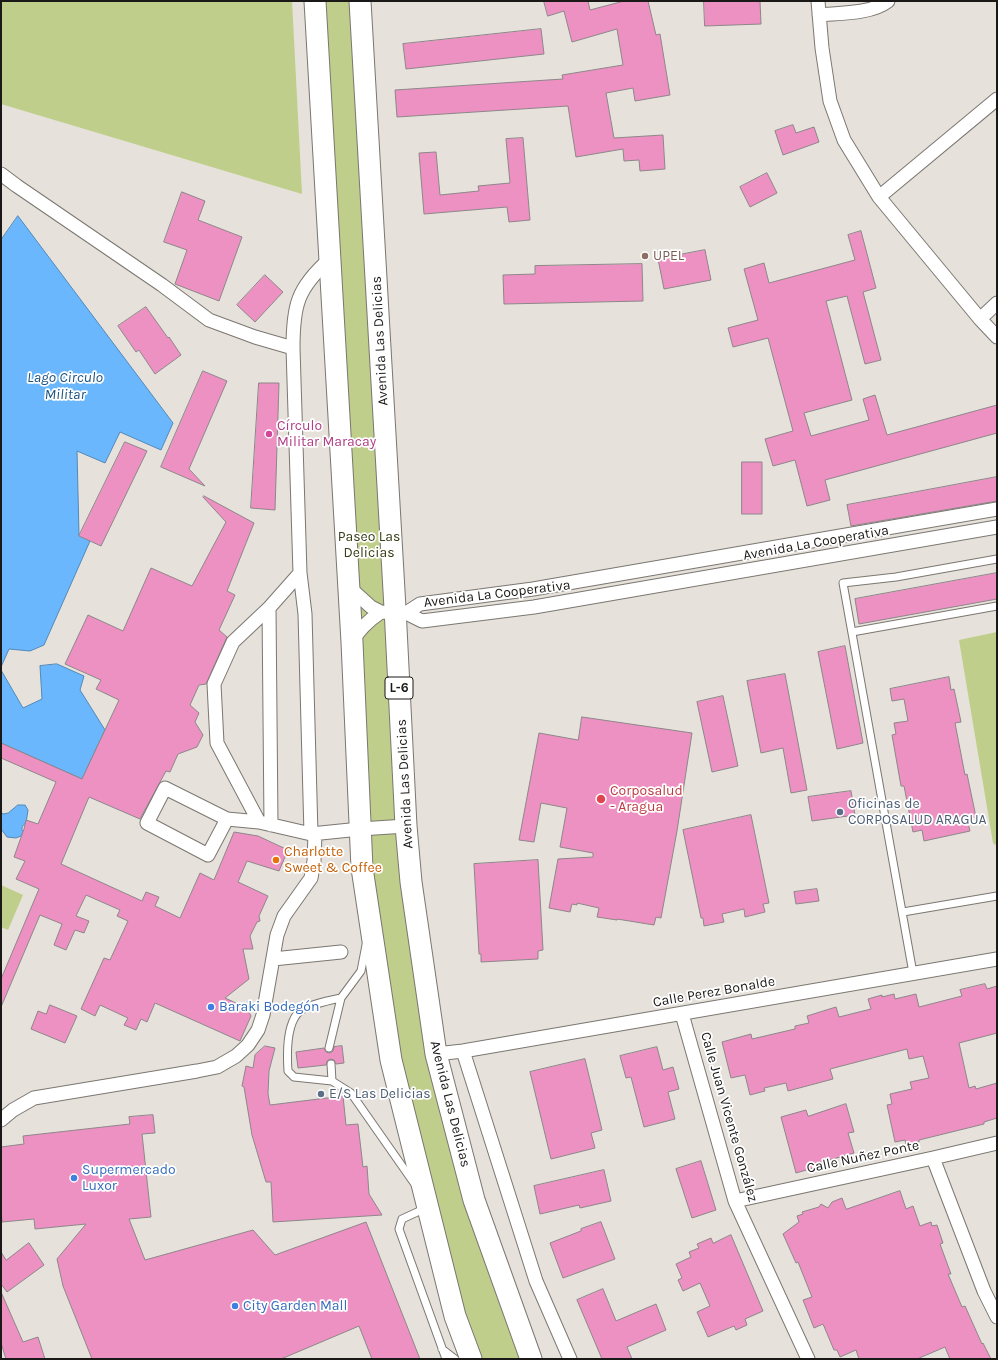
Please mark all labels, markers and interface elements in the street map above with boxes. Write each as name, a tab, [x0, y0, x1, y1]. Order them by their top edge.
place label: UPEL	[653, 248, 684, 264]
marker: UPEL	[640, 251, 650, 261]
street label: Avenida Las Delicias	[368, 276, 392, 406]
water label: Lago Circulo Militar	[27, 369, 103, 404]
place label: Círculo Militar Maracay	[277, 418, 376, 450]
marker: Círculo Militar Maracay	[264, 429, 274, 439]
street label: Avenida La Cooperativa	[742, 522, 890, 564]
park label: Paseo Las Delicias	[338, 529, 400, 562]
street label: Avenida La Cooperativa	[423, 577, 571, 611]
road number: L-6	[385, 677, 413, 699]
street label: Avenida Las Delicias	[393, 719, 417, 849]
place label: Corposalud - Aragua	[610, 783, 683, 816]
marker: Corposalud - Aragua	[595, 793, 607, 805]
place label: Oficinas de CORPOSALUD ARAGUA	[848, 796, 987, 828]
marker: Oficinas de CORPOSALUD ARAGUA	[835, 807, 845, 817]
place label: Charlotte Sweet & Coffee	[284, 844, 382, 876]
marker: Charlotte Sweet & Coffee	[271, 855, 281, 865]
street label: Calle Perez Bonalde	[652, 973, 776, 1011]
place label: Baraki Bodegón	[219, 999, 319, 1015]
marker: Baraki Bodegón	[206, 1002, 216, 1012]
street label: Calle Juan Vicente González	[697, 1030, 761, 1204]
street label: Avenida Las Delicias	[426, 1039, 474, 1169]
place label: E/S Las Delicias	[329, 1086, 431, 1102]
marker: E/S Las Delicias	[316, 1089, 326, 1099]
street label: Calle Nuñez Ponte	[805, 1137, 921, 1177]
place label: Supermercado Luxor	[82, 1162, 176, 1194]
marker: Supermercado Luxor	[69, 1173, 79, 1183]
place label: City Garden Mall	[243, 1298, 347, 1314]
marker: City Garden Mall	[230, 1301, 240, 1311]

